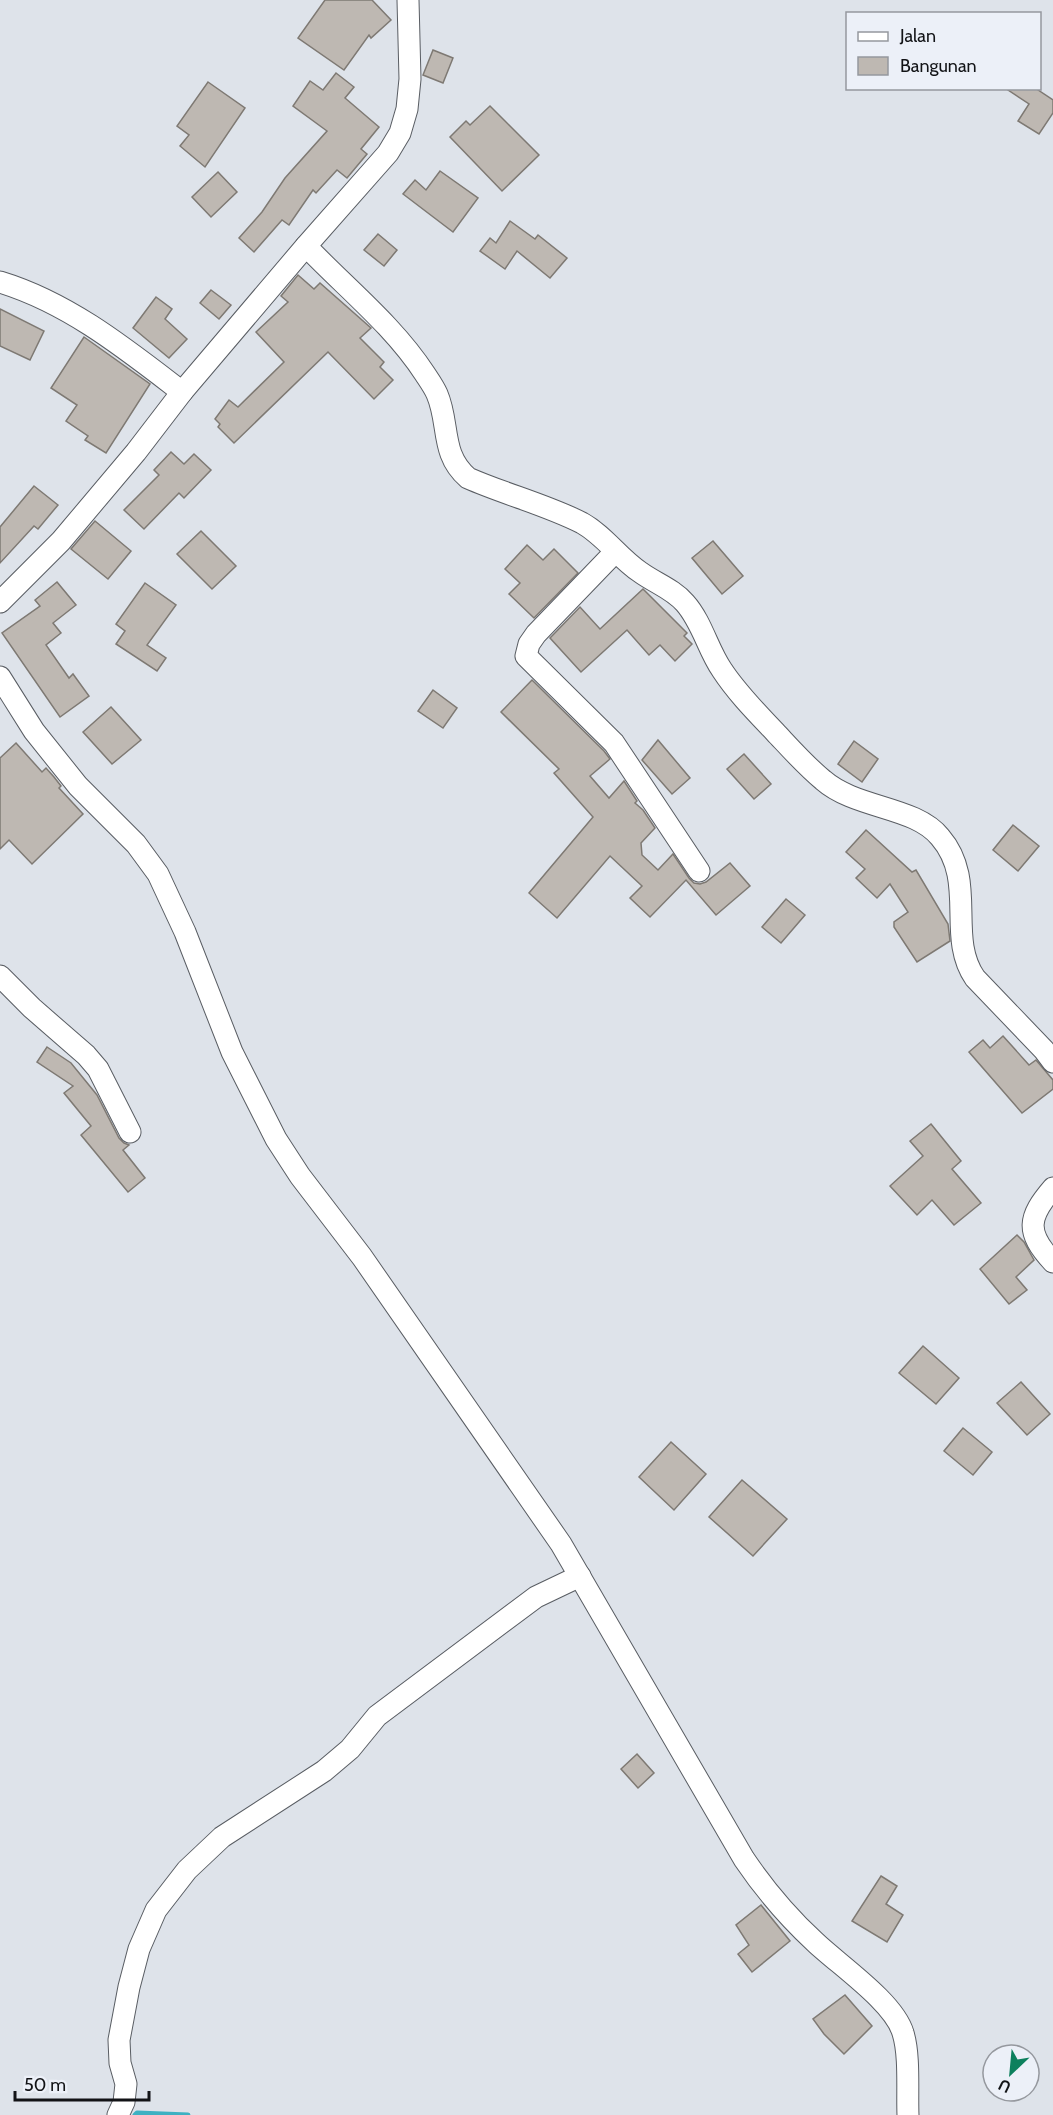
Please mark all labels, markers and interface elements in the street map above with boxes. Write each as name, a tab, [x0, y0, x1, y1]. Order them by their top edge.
legend	[846, 12, 1041, 90]
text: Jalan	[899, 25, 936, 47]
text: Bangunan	[900, 55, 977, 77]
north arrow	[981, 2043, 1041, 2103]
scale bar	[15, 2064, 148, 2102]
text: 50 m	[24, 2074, 66, 2096]
text: U	[995, 2075, 1014, 2097]

